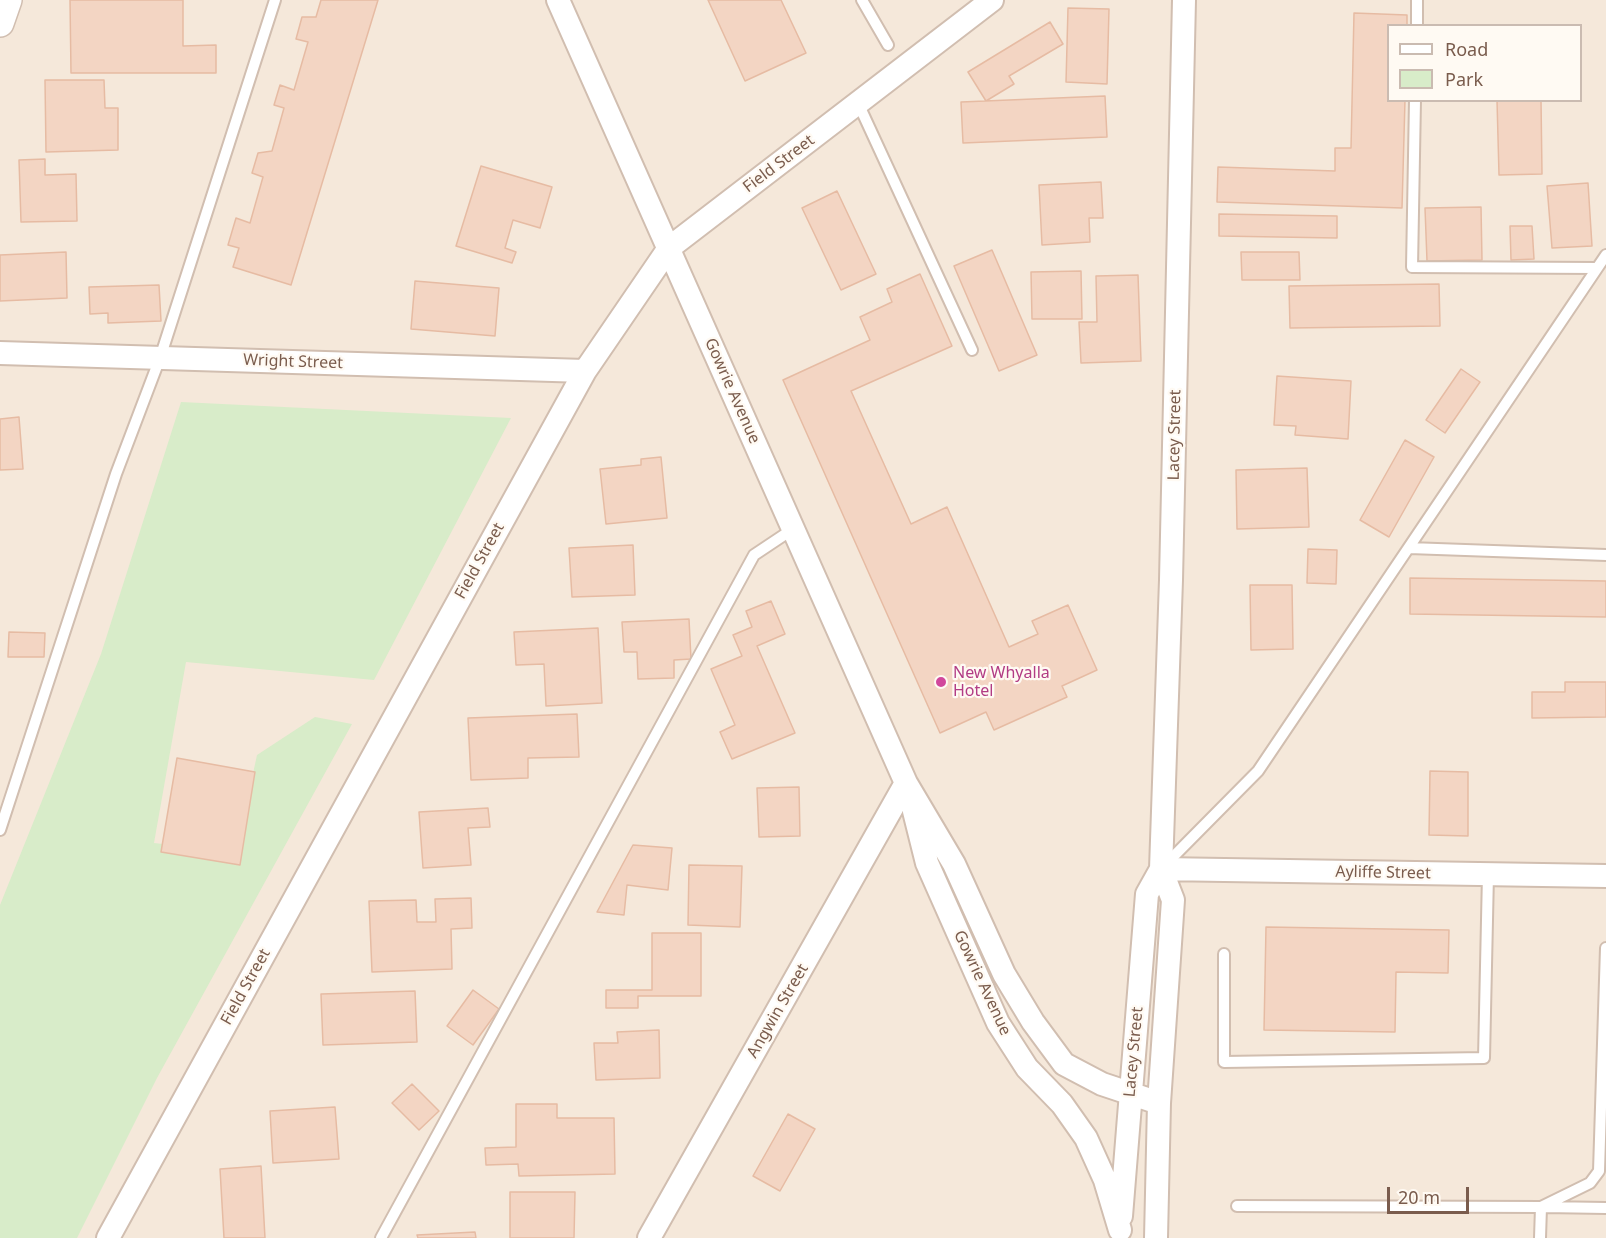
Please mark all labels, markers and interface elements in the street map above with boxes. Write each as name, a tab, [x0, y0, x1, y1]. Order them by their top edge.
legend	[1387, 24, 1582, 102]
text: Road	[1445, 37, 1488, 61]
text: Park	[1445, 67, 1483, 91]
street label: Field Street	[740, 131, 818, 197]
street label: Gowrie Avenue	[700, 335, 764, 447]
street label: Wright Street	[243, 351, 343, 373]
street label: Lacey Street	[1165, 389, 1185, 481]
street label: Field Street	[451, 519, 509, 603]
place label: New Whyalla Hotel	[953, 663, 1050, 701]
marker: New Whyalla Hotel	[934, 675, 948, 689]
street label: Ayliffe Street	[1335, 863, 1431, 883]
street label: Gowrie Avenue	[949, 927, 1015, 1039]
street label: Field Street	[217, 945, 275, 1029]
street label: Angwin Street	[743, 961, 813, 1061]
street label: Lacey Street	[1120, 1006, 1148, 1098]
scale bar	[1390, 1175, 1472, 1213]
text: 20 m	[1398, 1185, 1440, 1209]

